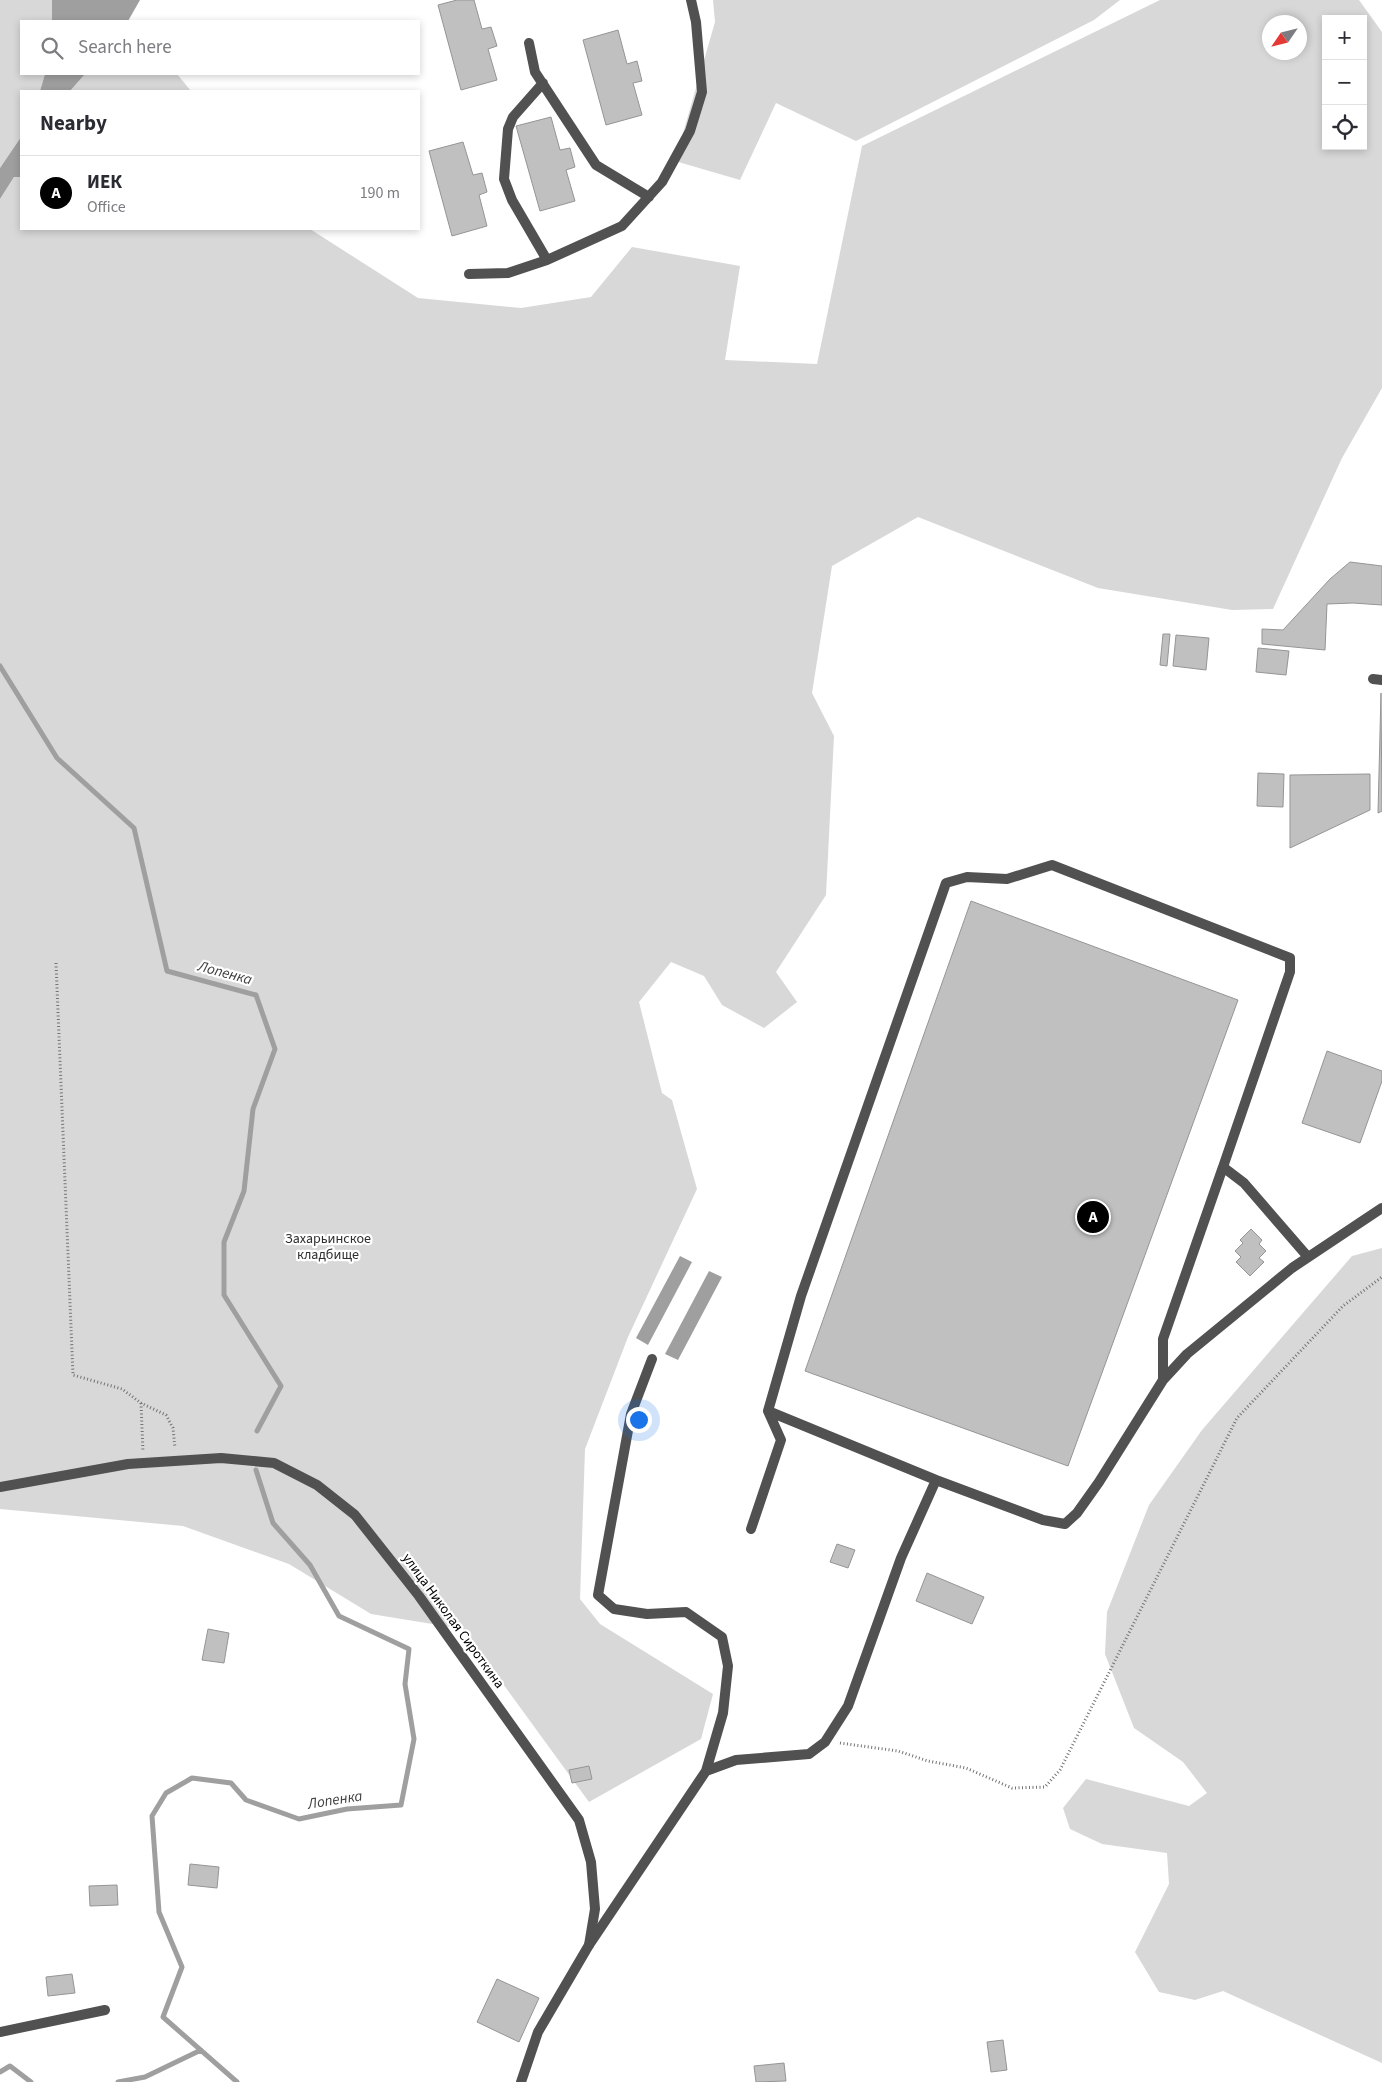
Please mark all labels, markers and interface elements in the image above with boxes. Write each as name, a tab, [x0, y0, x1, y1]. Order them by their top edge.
north arrow	[1262, 15, 1307, 60]
map controls	[1322, 15, 1367, 150]
button: +	[1322, 15, 1367, 60]
search box	[20, 20, 420, 75]
icon: search	[38, 34, 66, 62]
text: Search here	[78, 34, 172, 61]
button: −	[1322, 60, 1367, 105]
button: locate	[1322, 105, 1367, 150]
text: Nearby	[40, 108, 107, 138]
text: ИЕК	[87, 169, 122, 196]
text: A	[51, 182, 61, 204]
text: 190 m	[360, 182, 400, 204]
text: Office	[87, 196, 126, 218]
water label: Лопенка	[195, 955, 254, 990]
pin: A	[1077, 1198, 1109, 1236]
park label: Захарьинское кладбище	[285, 1229, 371, 1265]
your location	[626, 1407, 652, 1433]
street label: улица Николая Сироткина	[397, 1549, 509, 1693]
water label: Лопенка	[305, 1785, 364, 1815]

